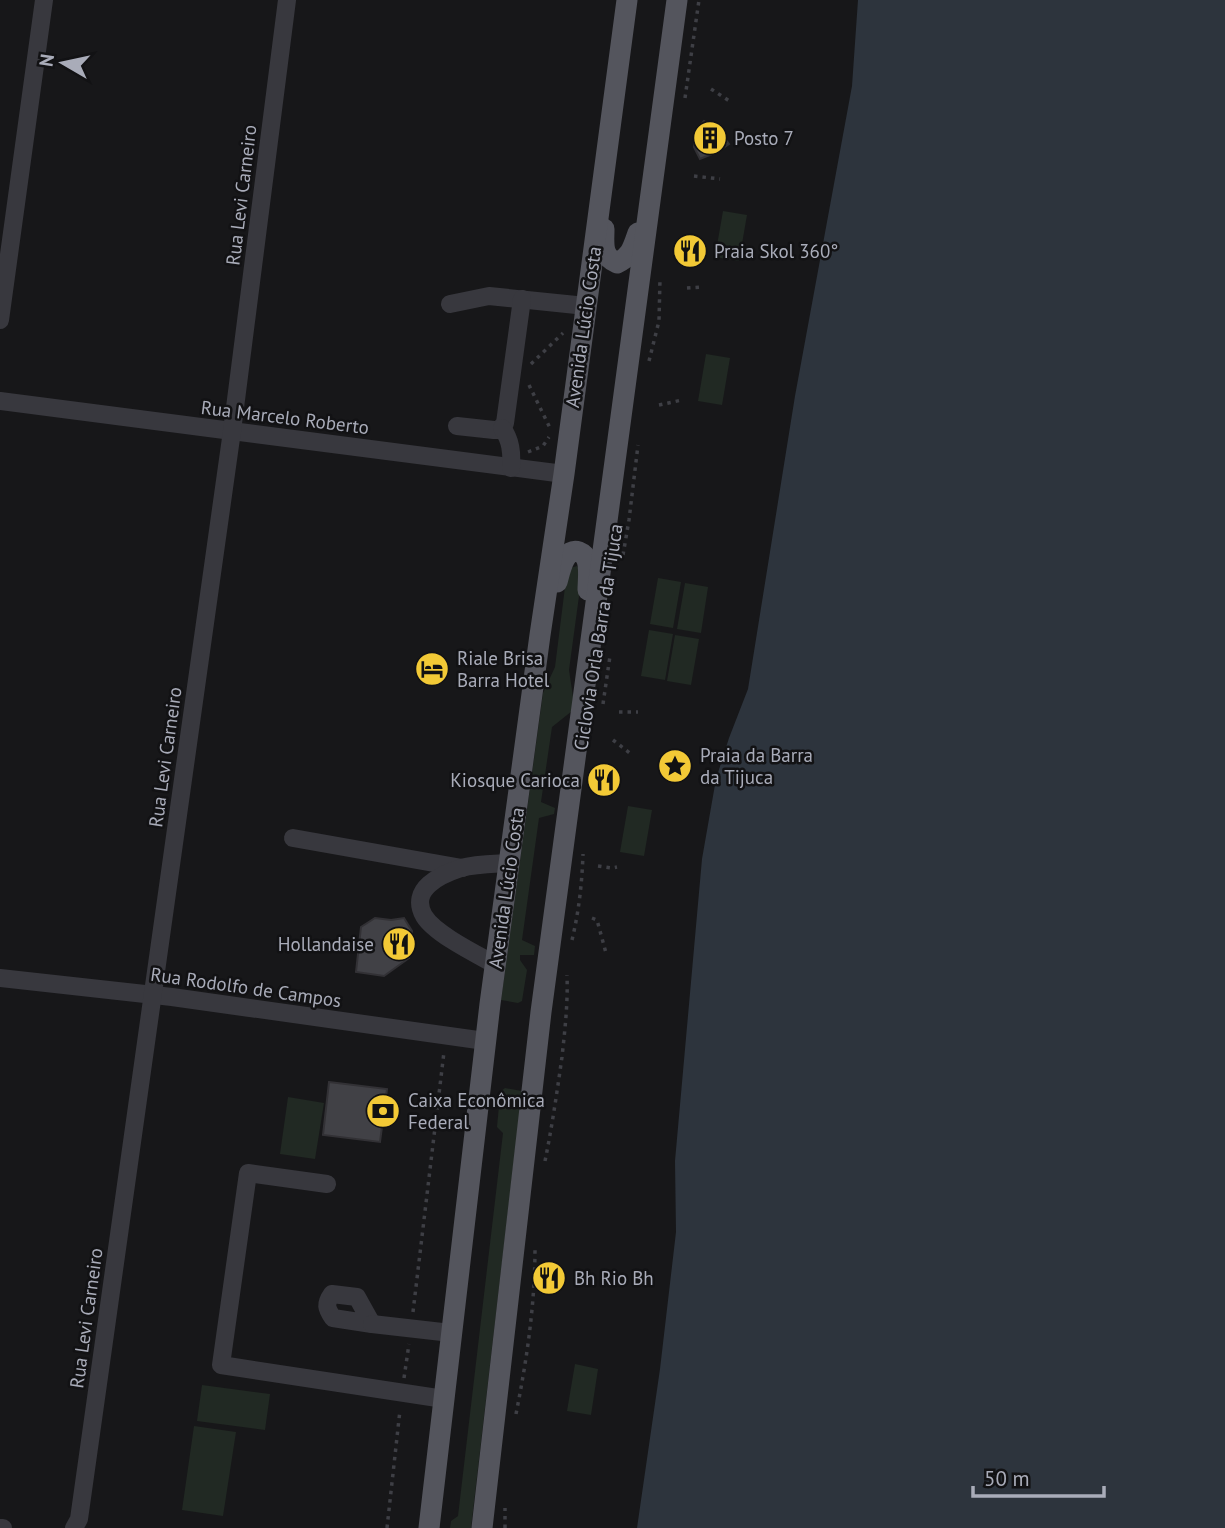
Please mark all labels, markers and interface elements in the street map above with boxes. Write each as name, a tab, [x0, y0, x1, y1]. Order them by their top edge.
north arrow	[28, 28, 98, 98]
text: N	[33, 52, 59, 68]
building icon: Posto 7	[691, 119, 729, 157]
street label: Rua Levi Carneiro	[220, 123, 262, 267]
place label: Posto 7	[734, 126, 794, 150]
restaurant icon: Praia Skol 360°	[671, 232, 709, 270]
place label: Praia Skol 360°	[714, 239, 838, 263]
street label: Avenida Lúcio Costa	[560, 245, 606, 409]
street label: Rua Marcelo Roberto	[200, 395, 370, 439]
street label: Ciclovia Orla Barra da Tijuca	[568, 522, 628, 752]
place label: Riale Brisa Barra Hotel	[457, 646, 550, 692]
hotel icon: Riale Brisa Barra Hotel	[413, 650, 451, 688]
street label: Rua Levi Carneiro	[143, 685, 187, 829]
place label: Praia da Barra da Tijuca	[700, 743, 813, 789]
place icon: Praia da Barra da Tijuca	[656, 747, 694, 785]
restaurant icon: Kiosque Carioca	[585, 761, 623, 799]
place label: Kiosque Carioca	[450, 768, 580, 792]
street label: Avenida Lúcio Costa	[483, 806, 529, 970]
restaurant icon: Hollandaise	[380, 925, 418, 963]
place label: Hollandaise	[278, 932, 374, 956]
street label: Rua Rodolfo de Campos	[149, 962, 343, 1012]
place label: Caixa Econômica Federal	[408, 1088, 545, 1134]
bank icon: Caixa Econômica Federal	[364, 1092, 402, 1130]
street label: Rua Levi Carneiro	[64, 1246, 108, 1390]
restaurant icon: Bh Rio Bh	[530, 1259, 568, 1297]
place label: Bh Rio Bh	[574, 1266, 654, 1290]
scale bar	[973, 1454, 1104, 1498]
text: 50 m	[984, 1465, 1030, 1492]

